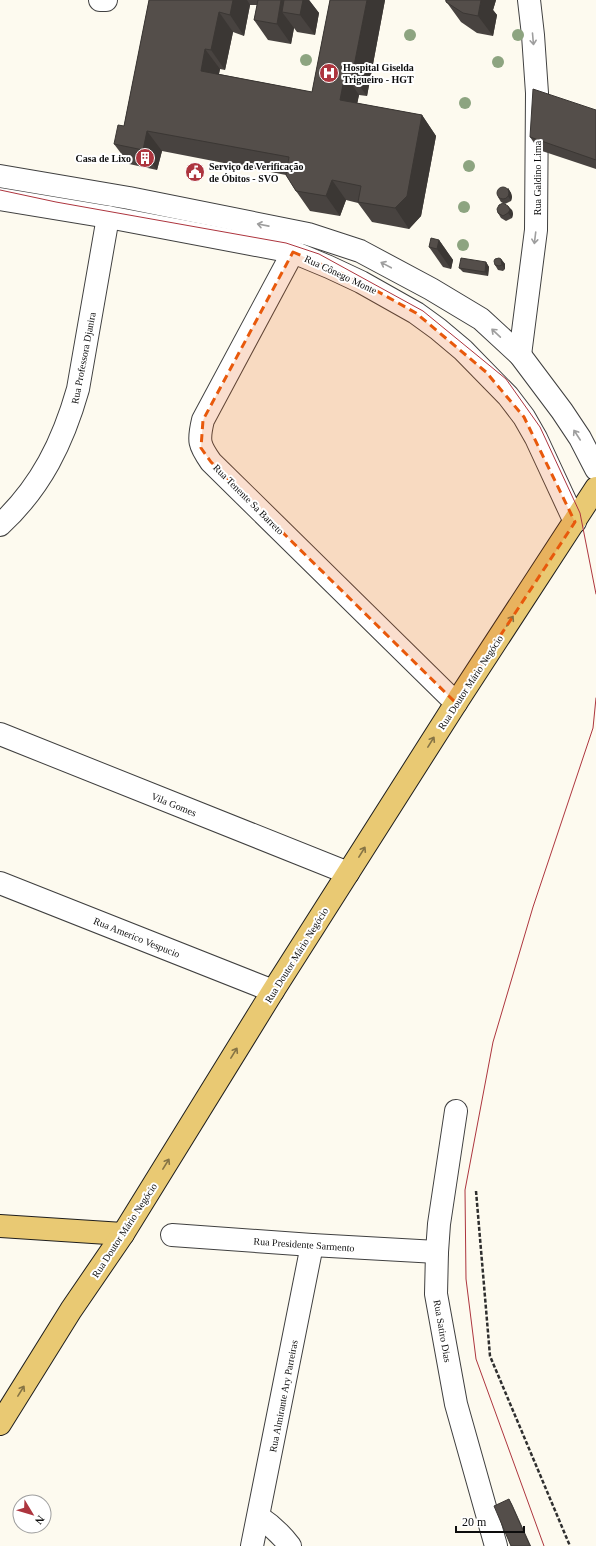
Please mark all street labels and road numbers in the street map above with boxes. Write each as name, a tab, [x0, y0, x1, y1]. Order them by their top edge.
street label: Rua Galdino Lima	[532, 140, 543, 215]
street label: Rua Cônego Monte	[303, 253, 379, 296]
street label: Rua Professora Djanira	[69, 311, 98, 405]
street label: Rua Tenente Sa Barreto	[211, 462, 286, 537]
street label: Rua Doutor Mário Negócio	[436, 633, 505, 732]
street label: Vila Gomes	[150, 790, 198, 818]
street label: Rua Doutor Mário Negócio	[263, 906, 330, 1005]
street label: Rua Americo Vespucio	[92, 915, 182, 960]
street label: Rua Doutor Mário Negócio	[90, 1181, 159, 1280]
street label: Rua Presidente Sarmento	[253, 1235, 355, 1254]
street label: Rua Satiro Dias	[432, 1299, 453, 1363]
street label: Rua Almirante Ary Parreiras	[267, 1339, 300, 1453]

